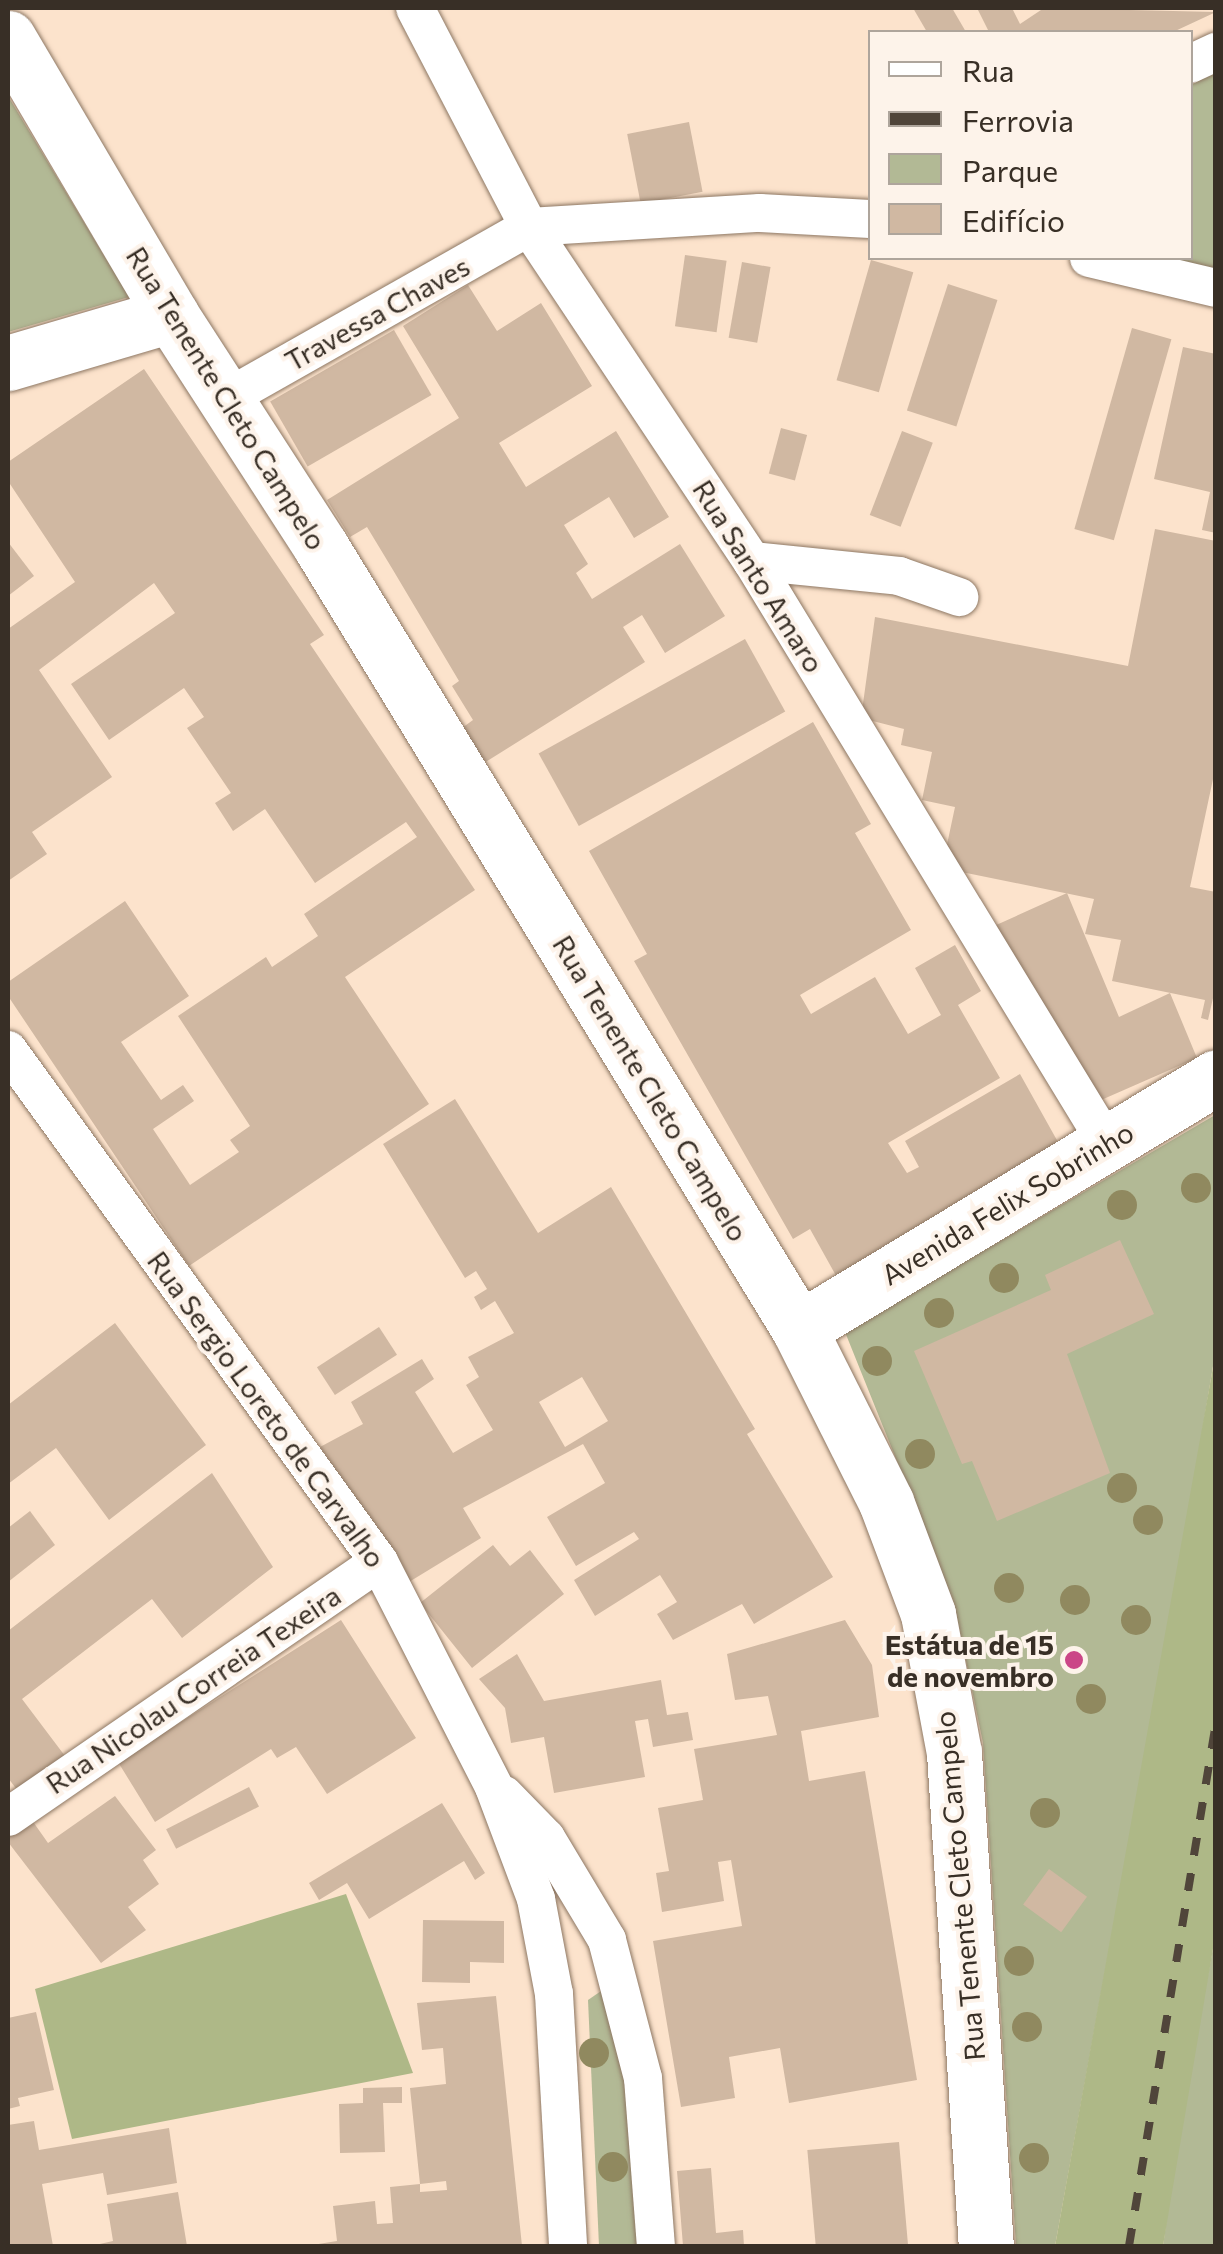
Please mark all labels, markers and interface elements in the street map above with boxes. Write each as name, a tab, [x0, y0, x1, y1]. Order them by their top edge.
legend	[868, 30, 1193, 260]
text: Rua	[962, 51, 1014, 88]
text: Ferrovia	[962, 101, 1074, 138]
text: Parque	[962, 151, 1058, 188]
text: Edifício	[962, 201, 1065, 238]
street label: Rua Tenente Cleto Campelo	[120, 240, 334, 556]
street label: Travessa Chaves	[279, 248, 475, 378]
street label: Rua Santo Amaro	[686, 474, 832, 678]
street label: Rua Tenente Cleto Campelo	[546, 929, 756, 1247]
street label: Avenida Felix Sobrinho	[875, 1114, 1139, 1292]
street label: Rua Sergio Loreto de Carvalho	[141, 1244, 393, 1574]
street label: Rua Nicolau Correia Texeira	[39, 1578, 347, 1800]
place label: Estátua de 15 de novembro	[885, 1627, 1054, 1693]
marker: Estátua de 15 de novembro	[1063, 1649, 1085, 1671]
street label: Rua Tenente Cleto Campelo	[927, 1710, 991, 2062]

